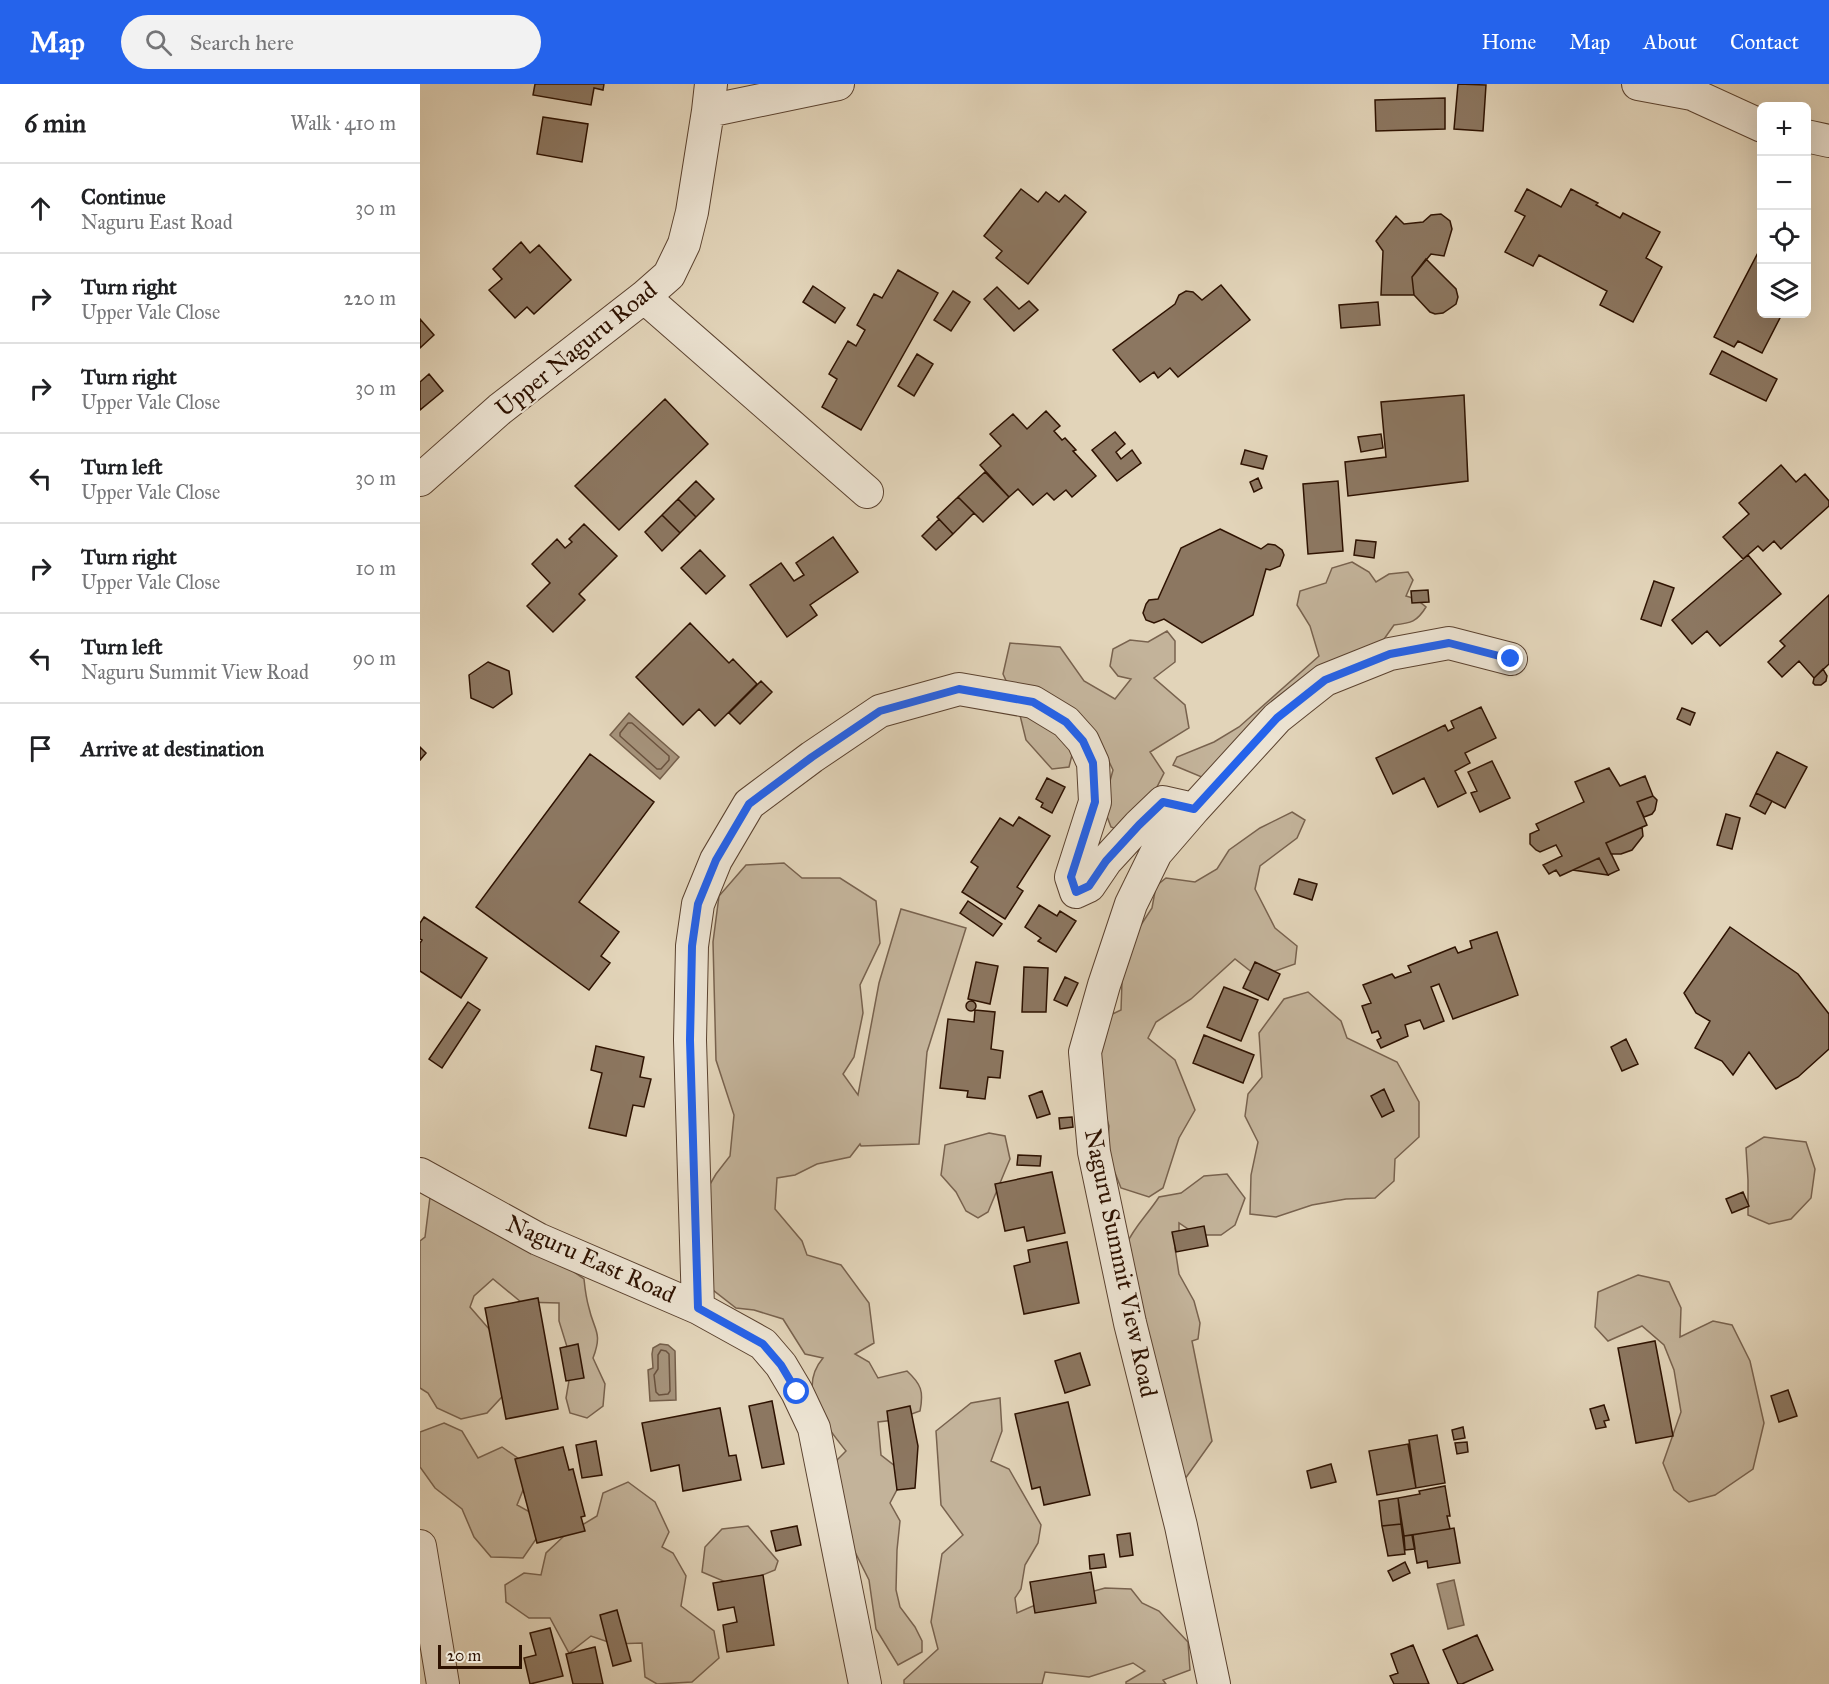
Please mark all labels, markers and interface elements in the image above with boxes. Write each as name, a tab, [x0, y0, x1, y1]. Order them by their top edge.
search box	[121, 15, 541, 69]
text: Map	[30, 25, 85, 60]
icon: search	[142, 26, 175, 59]
text: Search here	[190, 29, 294, 56]
text: Home	[1481, 29, 1536, 55]
text: Map	[1569, 29, 1610, 55]
text: About	[1643, 29, 1697, 55]
text: Contact	[1730, 29, 1799, 55]
map controls	[1757, 102, 1811, 318]
button: +	[1757, 102, 1811, 156]
text: 6 min	[24, 107, 86, 139]
text: Walk · 410 m	[290, 111, 396, 135]
button: −	[1757, 156, 1811, 210]
text: Continue	[81, 183, 166, 210]
icon: ahead	[24, 192, 57, 225]
text: 30 m	[355, 196, 396, 220]
text: Naguru East Road	[81, 210, 233, 234]
button: locate	[1757, 210, 1811, 264]
button: layers	[1757, 264, 1811, 318]
text: Turn right	[81, 273, 177, 300]
street label: Upper Naguru Road	[489, 275, 663, 423]
icon: right	[24, 282, 57, 315]
text: 220 m	[344, 286, 396, 310]
text: Upper Vale Close	[81, 300, 220, 324]
text: Turn right	[81, 363, 177, 390]
icon: right	[24, 372, 57, 405]
text: 30 m	[355, 376, 396, 400]
text: Upper Vale Close	[81, 390, 220, 414]
text: Turn left	[81, 453, 163, 480]
icon: left	[24, 462, 57, 495]
text: 30 m	[355, 466, 396, 490]
text: Upper Vale Close	[81, 480, 220, 504]
text: Turn right	[81, 543, 177, 570]
icon: right	[24, 552, 57, 585]
text: 10 m	[355, 556, 396, 580]
text: Upper Vale Close	[81, 570, 220, 594]
text: Turn left	[81, 633, 163, 660]
icon: left	[24, 642, 57, 675]
route end	[1497, 645, 1523, 671]
text: 90 m	[353, 646, 396, 670]
text: Naguru Summit View Road	[81, 660, 309, 684]
icon: arrive	[24, 732, 57, 765]
text: Arrive at destination	[81, 735, 264, 762]
street label: Naguru Summit View Road	[1078, 1126, 1164, 1400]
street label: Naguru East Road	[502, 1208, 680, 1310]
route start	[783, 1378, 809, 1404]
scale bar	[438, 1642, 522, 1670]
text: 20 m	[447, 1646, 481, 1665]

